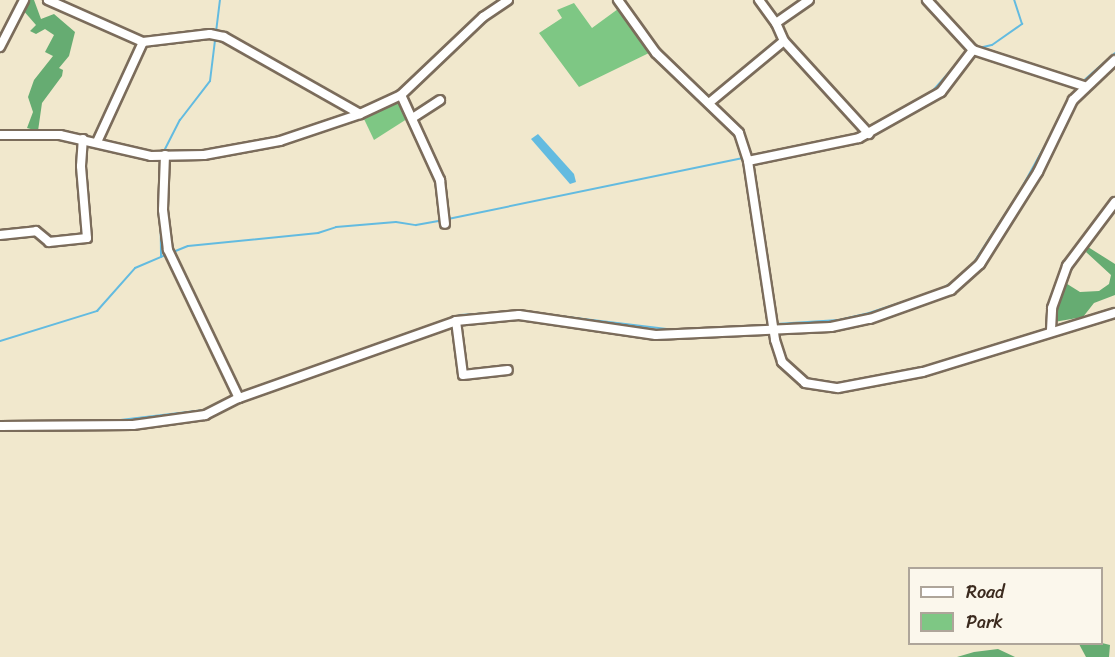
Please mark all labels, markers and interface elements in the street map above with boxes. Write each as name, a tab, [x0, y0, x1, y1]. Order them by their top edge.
legend	[908, 567, 1103, 645]
text: Road	[966, 576, 1005, 608]
text: Park	[966, 606, 1003, 638]

